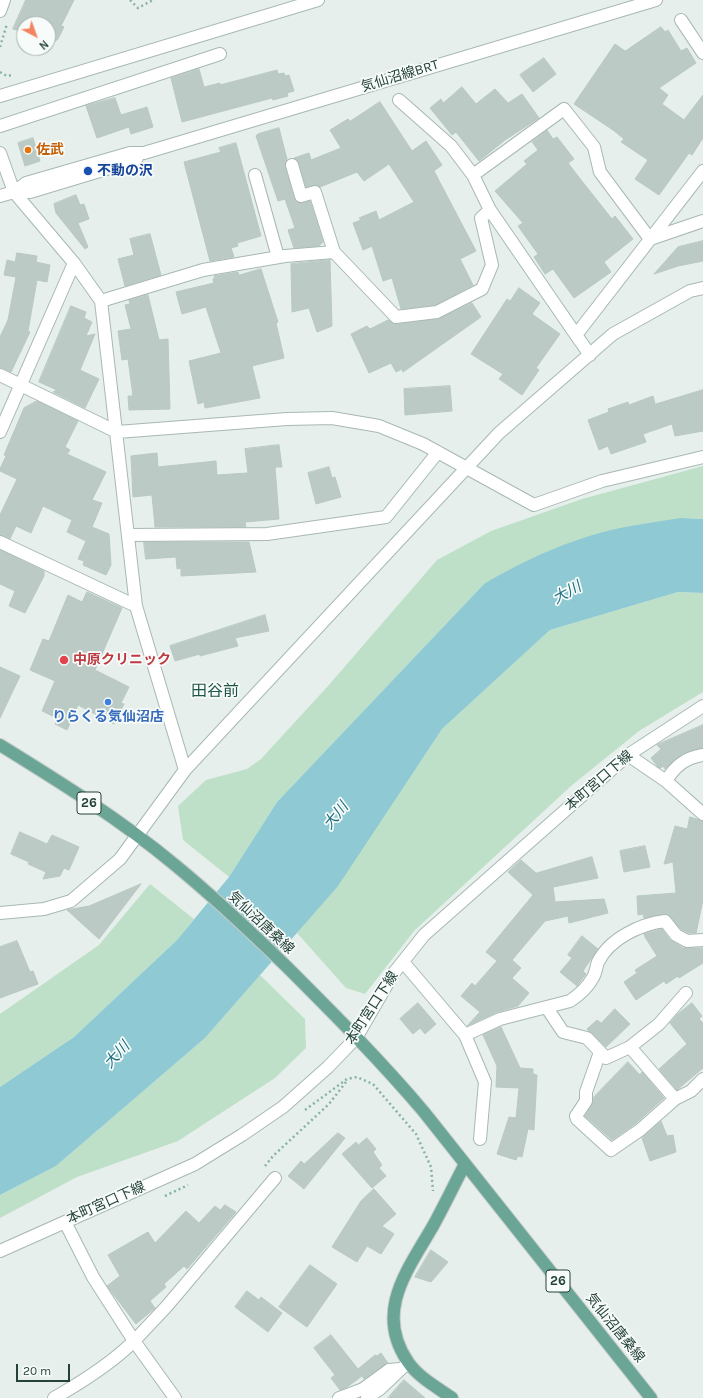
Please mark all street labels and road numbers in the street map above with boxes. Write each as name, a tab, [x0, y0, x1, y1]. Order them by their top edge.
street label: 気仙沼線BRT	[359, 56, 441, 96]
street label: 本町宮口下線	[562, 747, 636, 815]
road number: 26	[77, 792, 101, 814]
street label: 気仙沼唐桑線	[225, 888, 297, 958]
street label: 本町宮口下線	[342, 968, 402, 1048]
street label: 本町宮口下線	[64, 1178, 148, 1228]
road number: 26	[546, 1270, 570, 1292]
street label: 気仙沼唐桑線	[582, 1290, 648, 1366]

